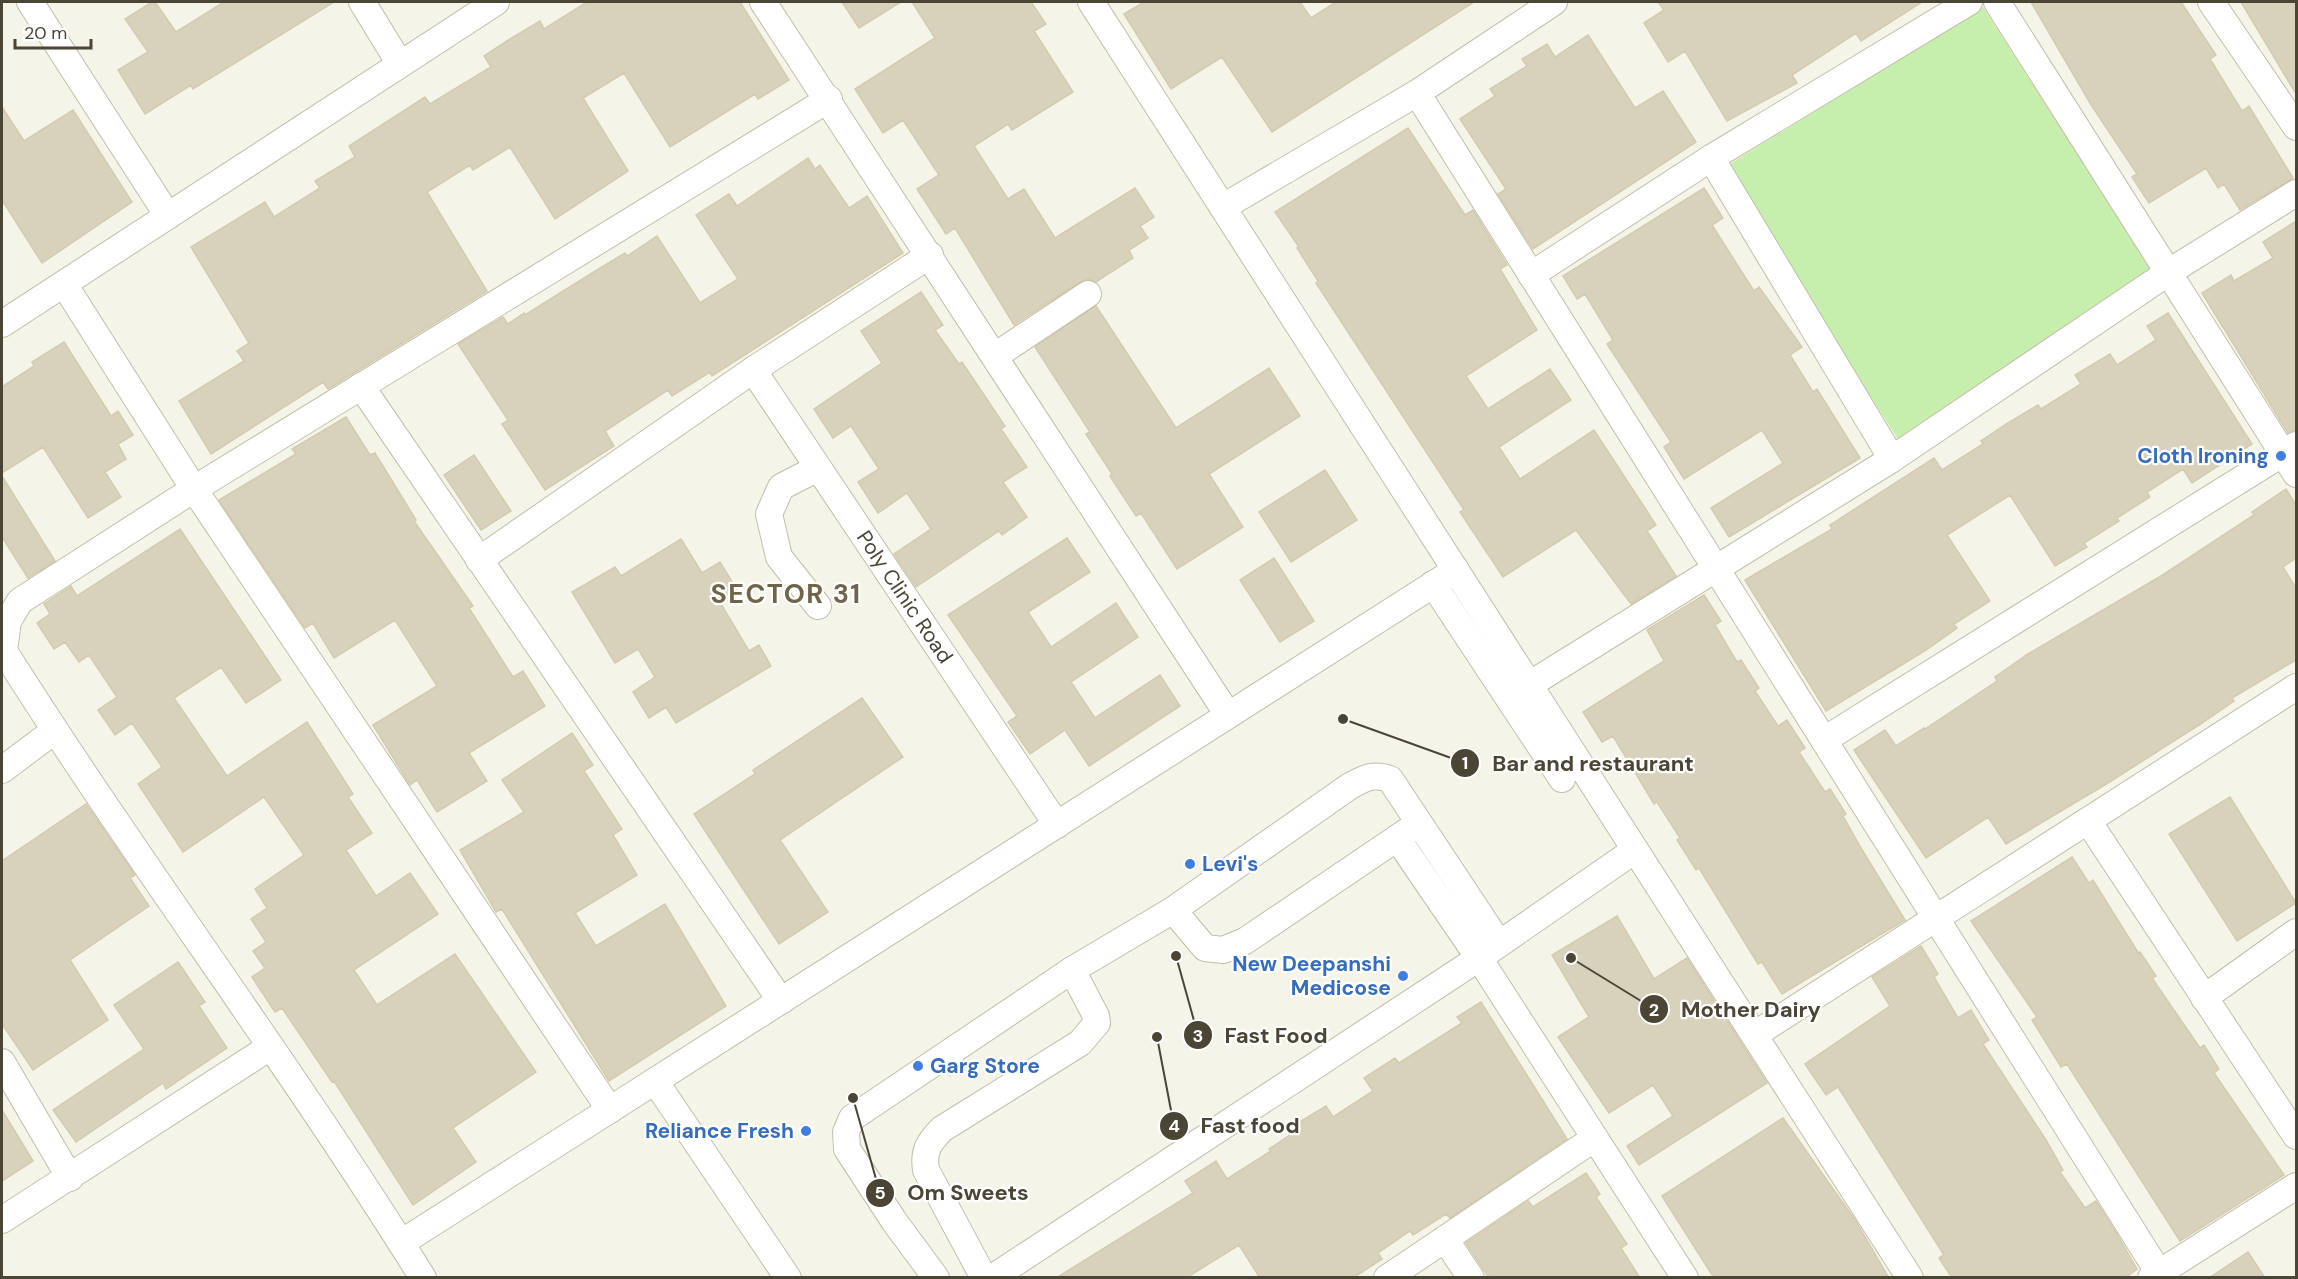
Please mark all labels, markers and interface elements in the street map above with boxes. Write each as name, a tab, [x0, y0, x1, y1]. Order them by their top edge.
scale bar	[15, 12, 92, 50]
text: 20 m	[24, 21, 67, 45]
place label: Cloth Ironing	[2137, 442, 2269, 470]
marker: Cloth Ironing	[2274, 449, 2288, 463]
street label: Poly Clinic Road	[850, 525, 959, 669]
district label: SECTOR 31	[710, 576, 862, 611]
callout: Bar and restaurant	[1450, 743, 1706, 783]
text: Bar and restaurant	[1492, 749, 1694, 778]
text: 1	[1462, 751, 1468, 775]
place label: Levi's	[1202, 850, 1258, 878]
marker: Levi's	[1183, 857, 1197, 871]
place label: New Deepanshi Medicose	[1232, 950, 1391, 1002]
marker: New Deepanshi Medicose	[1396, 969, 1410, 983]
callout: Mother Dairy	[1639, 989, 1833, 1029]
text: Mother Dairy	[1681, 995, 1821, 1024]
text: 2	[1649, 998, 1659, 1022]
callout: Fast Food	[1183, 1015, 1340, 1055]
text: Fast Food	[1224, 1021, 1328, 1050]
text: 3	[1193, 1024, 1203, 1048]
place label: Garg Store	[930, 1052, 1040, 1080]
marker: Garg Store	[911, 1059, 925, 1073]
callout: Fast food	[1159, 1106, 1312, 1146]
text: Fast food	[1200, 1111, 1300, 1140]
text: 4	[1168, 1114, 1180, 1138]
place label: Reliance Fresh	[645, 1117, 794, 1145]
marker: Reliance Fresh	[799, 1124, 813, 1138]
callout: Om Sweets	[865, 1173, 1041, 1213]
text: Om Sweets	[907, 1178, 1029, 1207]
text: 5	[874, 1181, 886, 1205]

